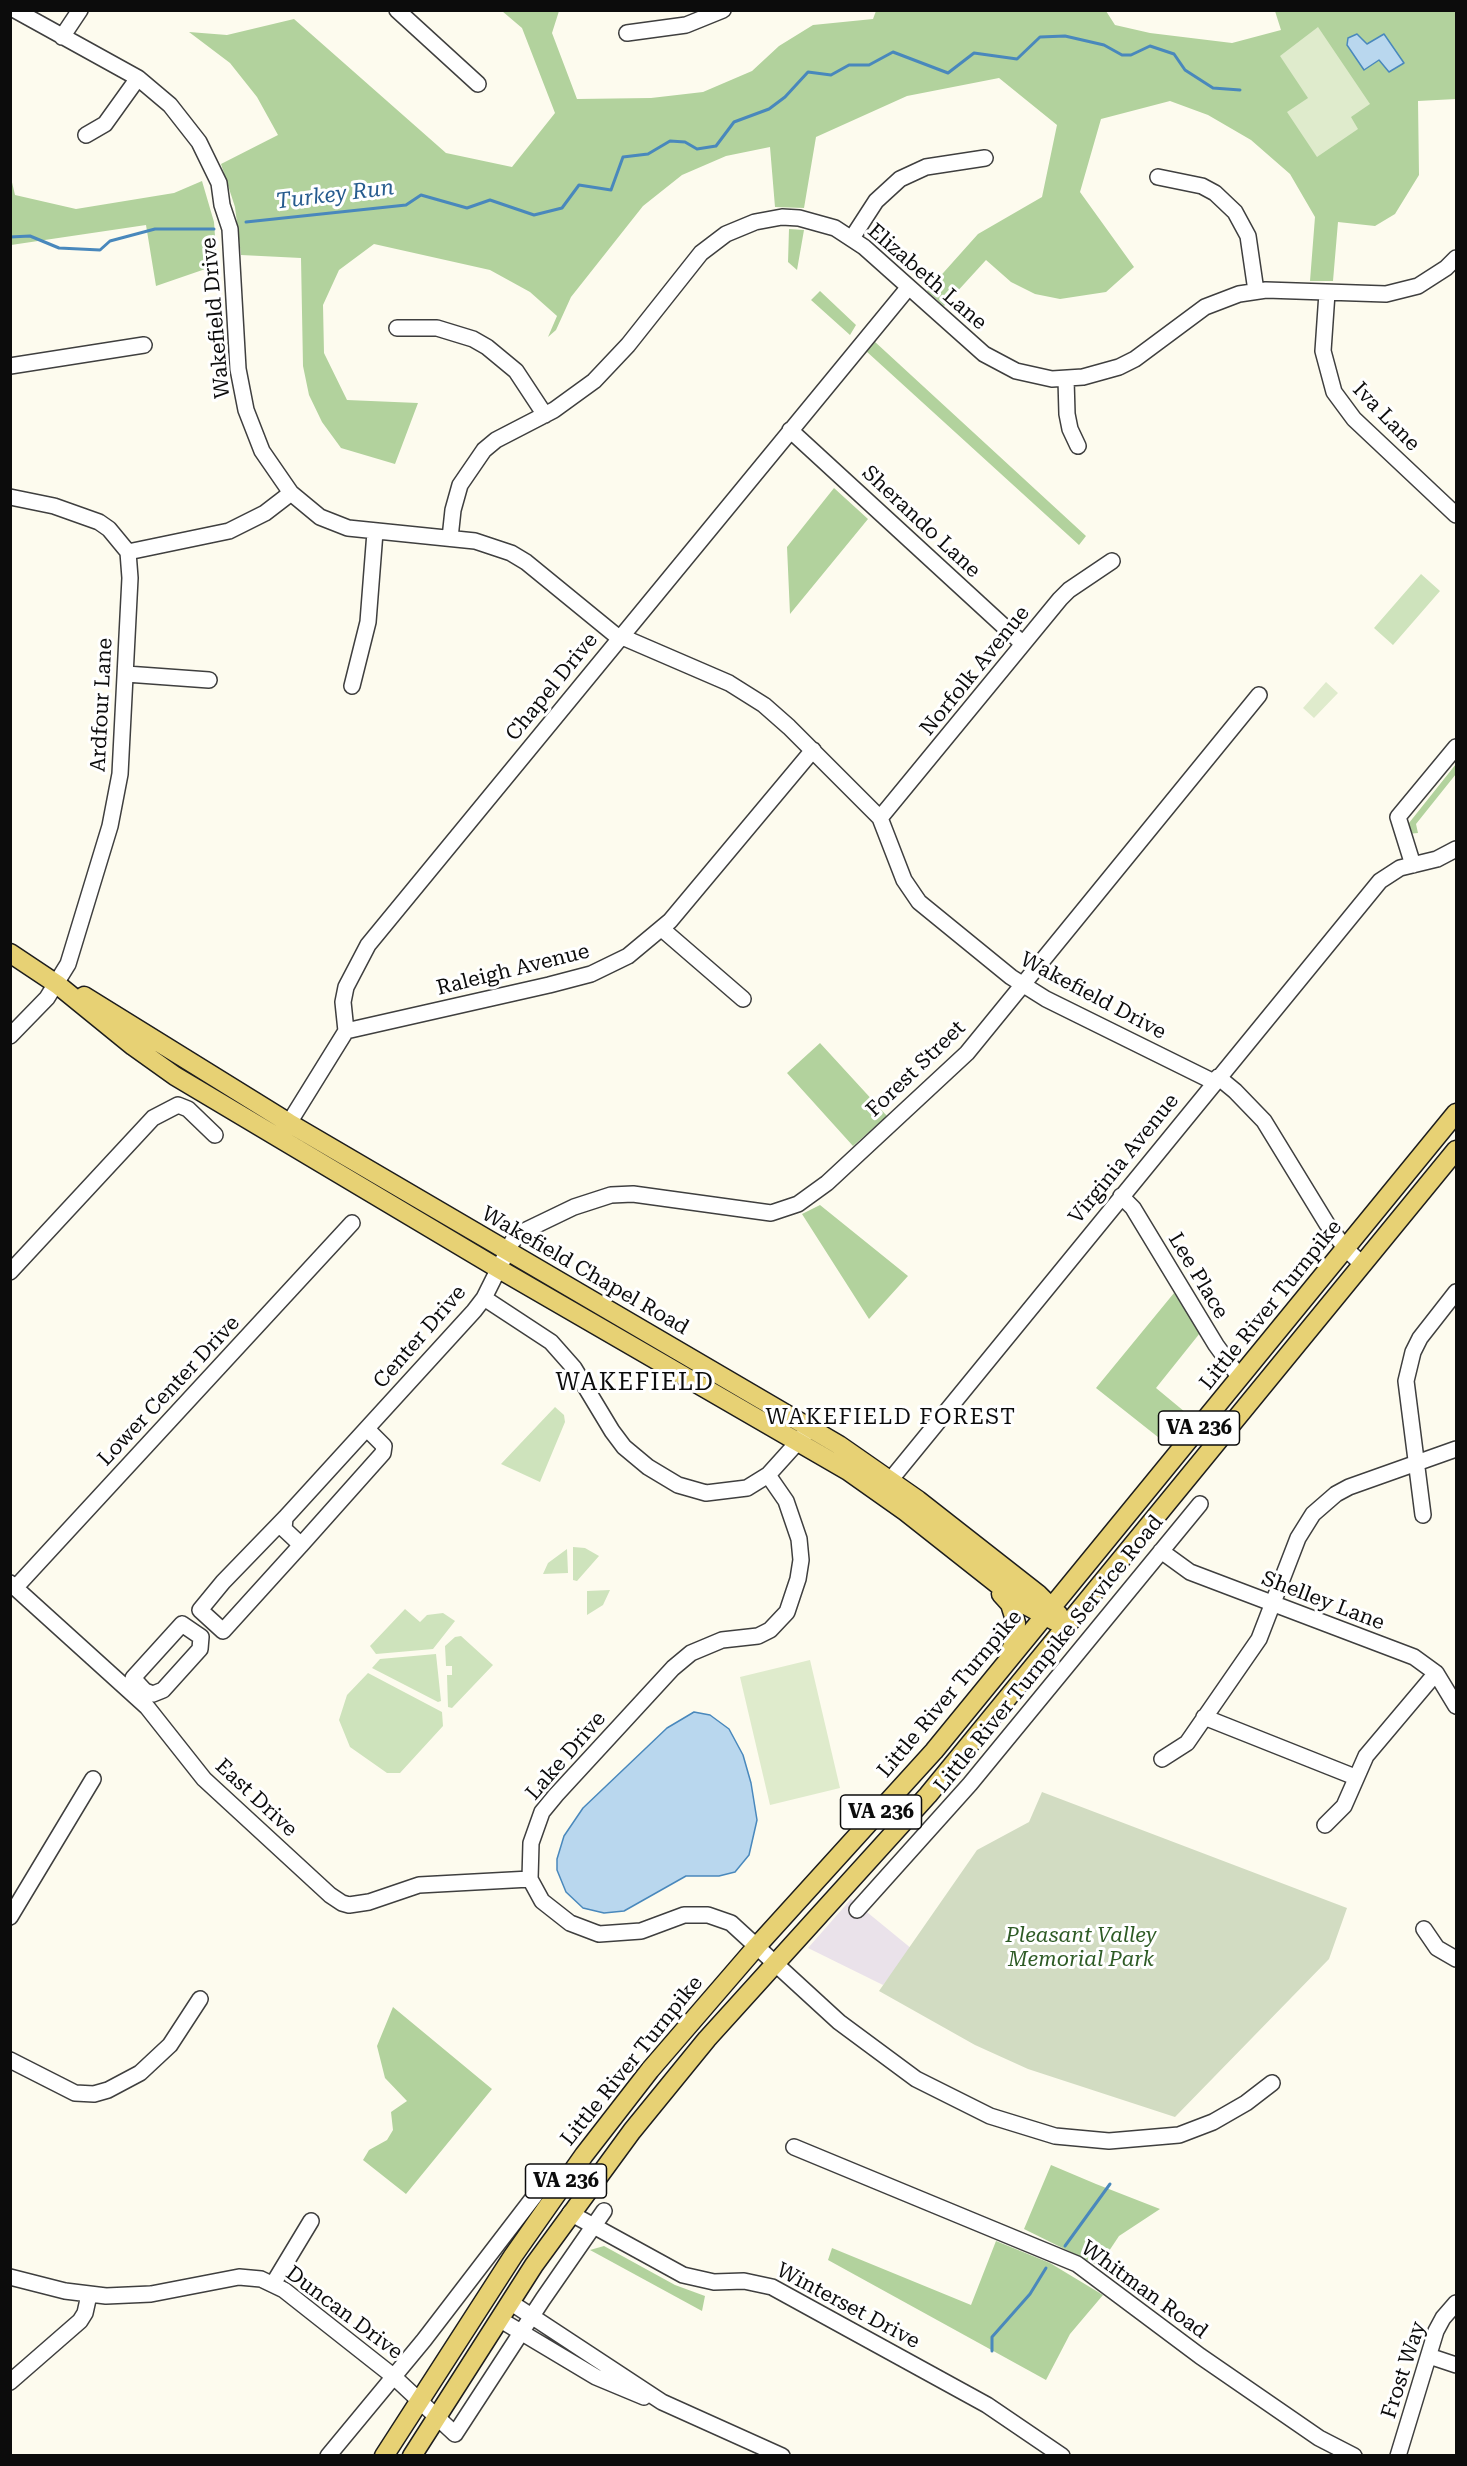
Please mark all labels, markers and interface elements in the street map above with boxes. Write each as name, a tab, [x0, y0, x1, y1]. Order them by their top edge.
water label: Turkey Run	[274, 175, 396, 215]
street label: Elizabeth Lane	[862, 218, 992, 336]
street label: Wakefield Drive	[196, 236, 236, 400]
street label: Iva Lane	[1347, 377, 1425, 457]
street label: Sherando Lane	[857, 461, 985, 583]
street label: Norfolk Avenue	[915, 601, 1035, 741]
street label: Chapel Drive	[501, 628, 603, 746]
street label: Ardfour Lane	[86, 637, 118, 773]
street label: Raleigh Avenue	[434, 939, 592, 1001]
street label: Wakefield Drive	[1016, 947, 1170, 1045]
street label: Forest Street	[861, 1016, 971, 1122]
street label: Virginia Avenue	[1064, 1089, 1184, 1229]
street label: Wakefield Chapel Road	[477, 1201, 693, 1341]
street label: Little River Turnpike	[1195, 1215, 1347, 1395]
street label: Lee Place	[1163, 1228, 1233, 1324]
street label: Center Drive	[368, 1280, 472, 1394]
street label: Lower Center Drive	[93, 1311, 245, 1471]
district label: WAKEFIELD	[556, 1369, 714, 1397]
district label: WAKEFIELD FOREST	[766, 1405, 1016, 1431]
road number: VA 236	[1158, 1411, 1240, 1445]
street label: Little River Turnpike Service Road	[929, 1510, 1169, 1798]
street label: Shelley Lane	[1258, 1566, 1388, 1636]
street label: Little River Turnpike	[872, 1605, 1028, 1783]
street label: Lake Drive	[521, 1707, 611, 1805]
street label: East Drive	[210, 1754, 302, 1842]
road number: VA 236	[840, 1795, 922, 1829]
park label: Pleasant Valley Memorial Park	[1006, 1923, 1156, 1973]
street label: Little River Turnpike	[556, 1971, 708, 2151]
road number: VA 236	[526, 2164, 606, 2198]
street label: Whitman Road	[1076, 2236, 1212, 2344]
street label: Winterset Drive	[772, 2258, 924, 2354]
street label: Duncan Drive	[281, 2261, 407, 2365]
street label: Frost Way	[1376, 2318, 1432, 2422]

